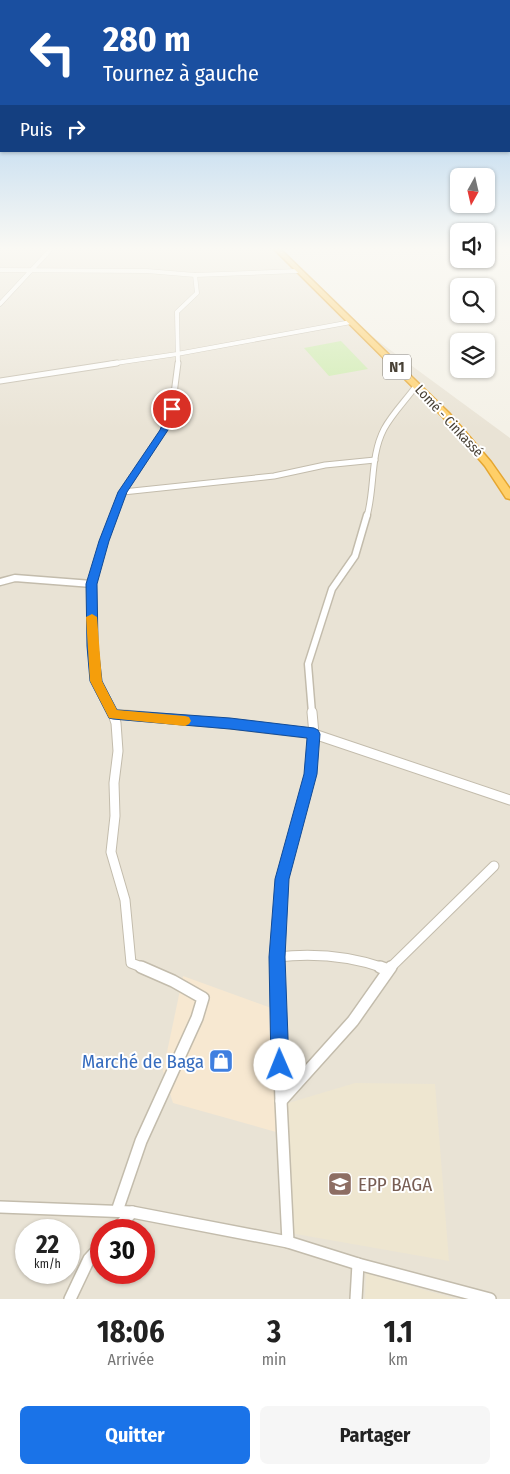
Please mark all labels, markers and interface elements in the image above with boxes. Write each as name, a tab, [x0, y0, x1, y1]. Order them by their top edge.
text: 280 m	[103, 18, 191, 60]
icon: left	[20, 20, 85, 85]
text: Tournez à gauche	[103, 60, 259, 87]
icon: right	[62, 115, 90, 143]
text: Puis	[20, 118, 52, 141]
north arrow	[450, 168, 495, 212]
map controls	[450, 168, 495, 378]
button: sound	[450, 223, 495, 268]
button: search	[450, 278, 495, 323]
button: layers	[450, 333, 495, 378]
road number: N1	[383, 354, 411, 380]
street label: Lomé - Cinkassé	[411, 381, 487, 461]
pin	[151, 388, 193, 430]
icon: arrive	[158, 395, 186, 423]
position arrow	[253, 1038, 305, 1090]
shop icon: Marché de Baga	[208, 1048, 234, 1074]
place label: Marché de Baga	[82, 1050, 204, 1073]
school or university icon: EPP BAGA	[327, 1171, 353, 1197]
place label: EPP BAGA	[358, 1173, 432, 1196]
speed limit sign: 30	[90, 1219, 155, 1284]
text: 22	[36, 1230, 59, 1260]
text: km/h	[34, 1257, 61, 1271]
text: 18:06	[97, 1314, 165, 1350]
text: 3	[267, 1314, 281, 1350]
text: 1.1	[384, 1314, 413, 1350]
text: Arrivée	[108, 1350, 154, 1369]
text: min	[262, 1350, 286, 1369]
text: km	[388, 1350, 408, 1369]
button: Quitter	[20, 1406, 250, 1464]
button: Partager	[260, 1406, 490, 1464]

